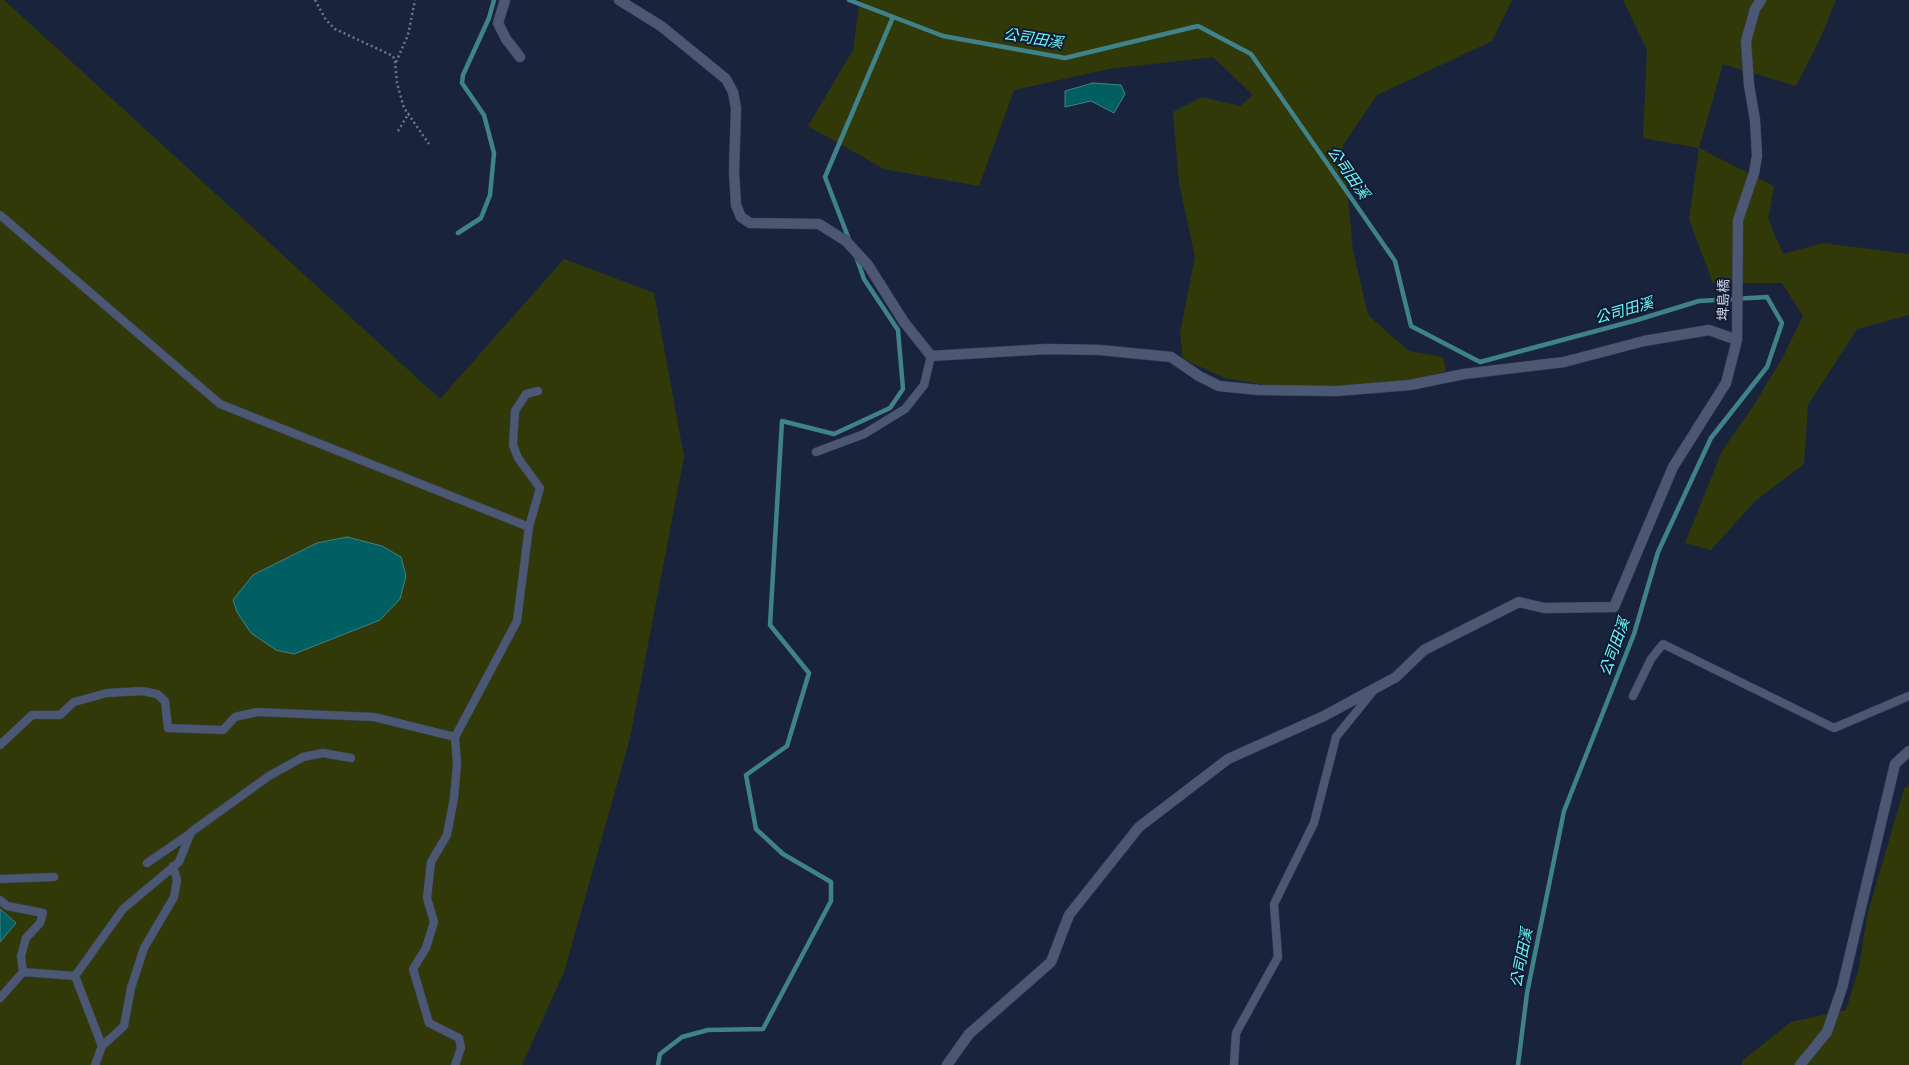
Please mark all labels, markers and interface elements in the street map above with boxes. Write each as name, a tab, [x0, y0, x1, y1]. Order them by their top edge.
water label: 公司田溪	[1002, 25, 1064, 53]
water label: 公司田溪	[1323, 143, 1373, 203]
street label: 埤島橋	[1715, 279, 1733, 321]
water label: 公司田溪	[1593, 294, 1655, 328]
water label: 公司田溪	[1596, 616, 1634, 678]
water label: 公司田溪	[1507, 927, 1537, 989]

